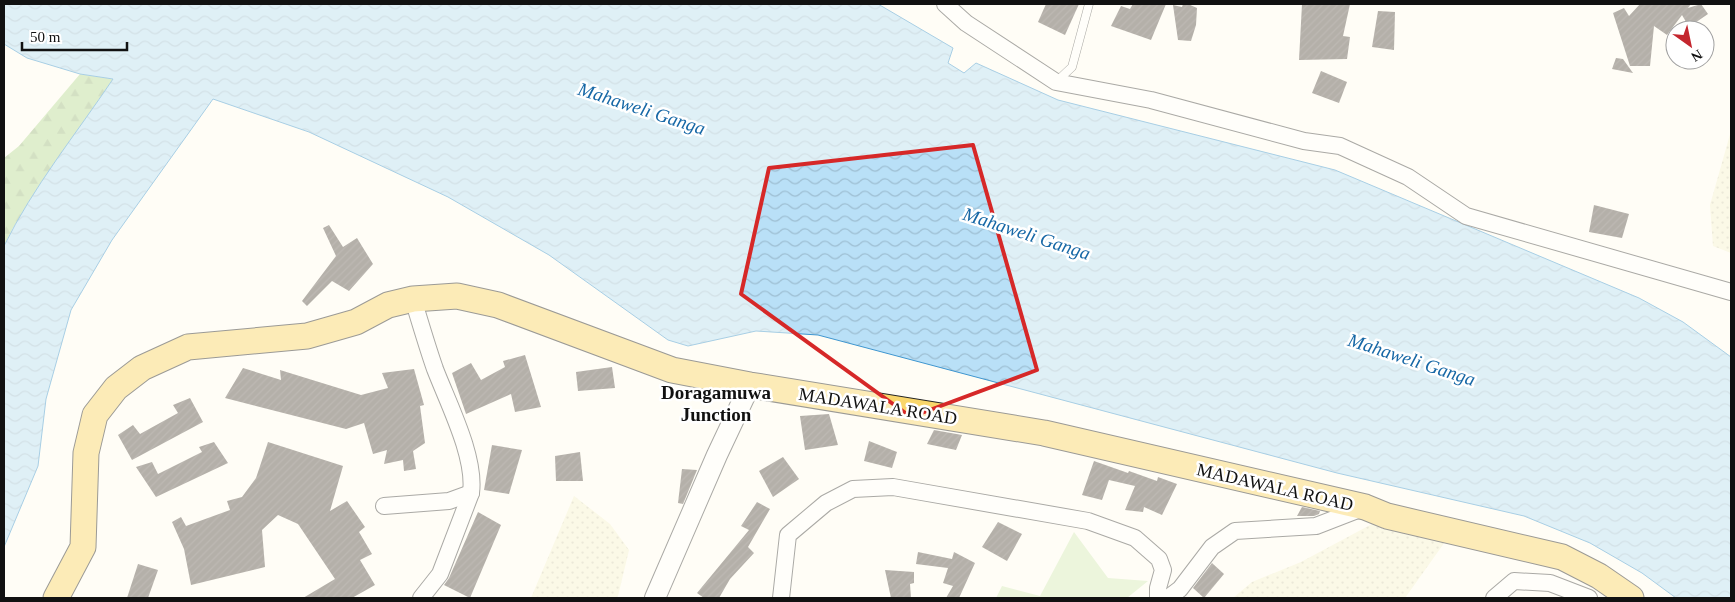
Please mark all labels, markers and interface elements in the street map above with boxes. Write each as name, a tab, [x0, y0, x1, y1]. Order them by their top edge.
scale bar	[22, 20, 128, 52]
north arrow	[1665, 20, 1715, 70]
text: 50 m	[30, 29, 61, 45]
text: N	[1688, 46, 1705, 65]
water label: Mahaweli Ganga	[575, 78, 708, 139]
water label: Mahaweli Ganga	[960, 203, 1093, 264]
water label: Mahaweli Ganga	[1345, 329, 1478, 390]
district label: Doragamuwa Junction	[661, 382, 771, 425]
street label: MADAWALA ROAD	[797, 384, 959, 428]
street label: MADAWALA ROAD	[1195, 459, 1355, 515]

